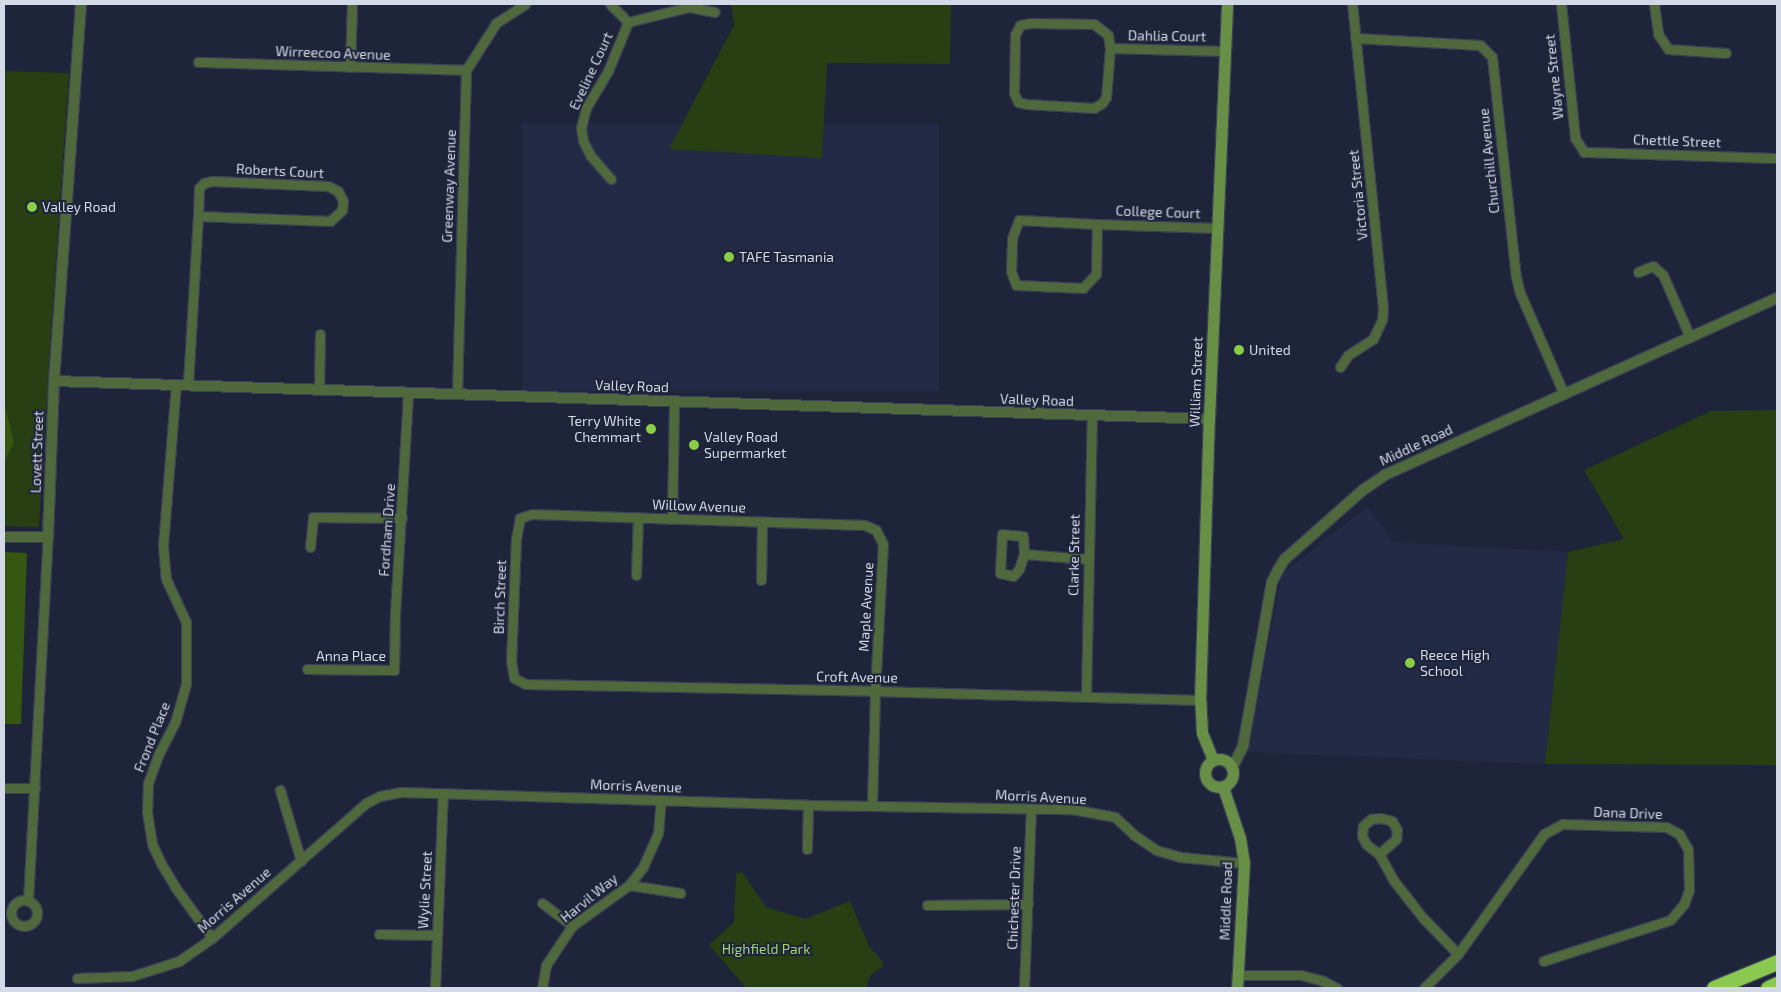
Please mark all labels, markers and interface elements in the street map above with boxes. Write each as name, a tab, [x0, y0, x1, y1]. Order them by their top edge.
street label: Dahlia Court	[1128, 27, 1206, 45]
street label: Eveline Court	[566, 29, 616, 113]
street label: Wayne Street	[1541, 33, 1567, 121]
street label: Wirreecoo Avenue	[275, 43, 391, 63]
street label: Churchill Avenue	[1475, 107, 1503, 215]
street label: Greenway Avenue	[439, 129, 459, 243]
street label: Chettle Street	[1633, 131, 1721, 151]
street label: Victoria Street	[1345, 149, 1371, 241]
street label: Roberts Court	[236, 160, 324, 182]
place label: Valley Road	[42, 199, 116, 215]
marker: Valley Road	[26, 201, 38, 213]
street label: College Court	[1115, 202, 1201, 222]
place label: TAFE Tasmania	[739, 249, 834, 265]
marker: TAFE Tasmania	[723, 251, 735, 263]
street label: William Street	[1186, 336, 1206, 428]
place label: United	[1249, 342, 1291, 358]
marker: United	[1233, 344, 1245, 356]
street label: Valley Road	[595, 376, 669, 396]
street label: Valley Road	[1000, 390, 1074, 410]
street label: Lovett Street	[27, 410, 47, 494]
place label: Terry White Chemmart	[567, 413, 641, 446]
street label: Middle Road	[1377, 421, 1455, 469]
marker: Terry White Chemmart	[645, 423, 657, 435]
place label: Valley Road Supermarket	[704, 429, 786, 462]
marker: Valley Road Supermarket	[688, 439, 700, 451]
street label: Fordham Drive	[375, 483, 399, 577]
street label: Willow Avenue	[651, 496, 747, 516]
street label: Clarke Street	[1065, 514, 1083, 596]
street label: Birch Street	[490, 559, 510, 635]
street label: Maple Avenue	[855, 562, 877, 652]
place label: Reece High School	[1420, 647, 1490, 680]
street label: Anna Place	[316, 648, 386, 664]
marker: Reece High School	[1404, 657, 1416, 669]
street label: Croft Avenue	[816, 668, 898, 686]
street label: Frond Place	[130, 699, 174, 775]
street label: Morris Avenue	[590, 776, 682, 796]
street label: Morris Avenue	[995, 786, 1087, 808]
street label: Dana Drive	[1593, 803, 1663, 823]
street label: Chichester Drive	[1004, 846, 1024, 950]
street label: Wylie Street	[415, 851, 435, 929]
street label: Middle Road	[1216, 861, 1236, 941]
street label: Morris Avenue	[194, 863, 274, 937]
street label: Harvil Way	[557, 870, 621, 926]
park label: Highfield Park	[722, 941, 810, 957]

